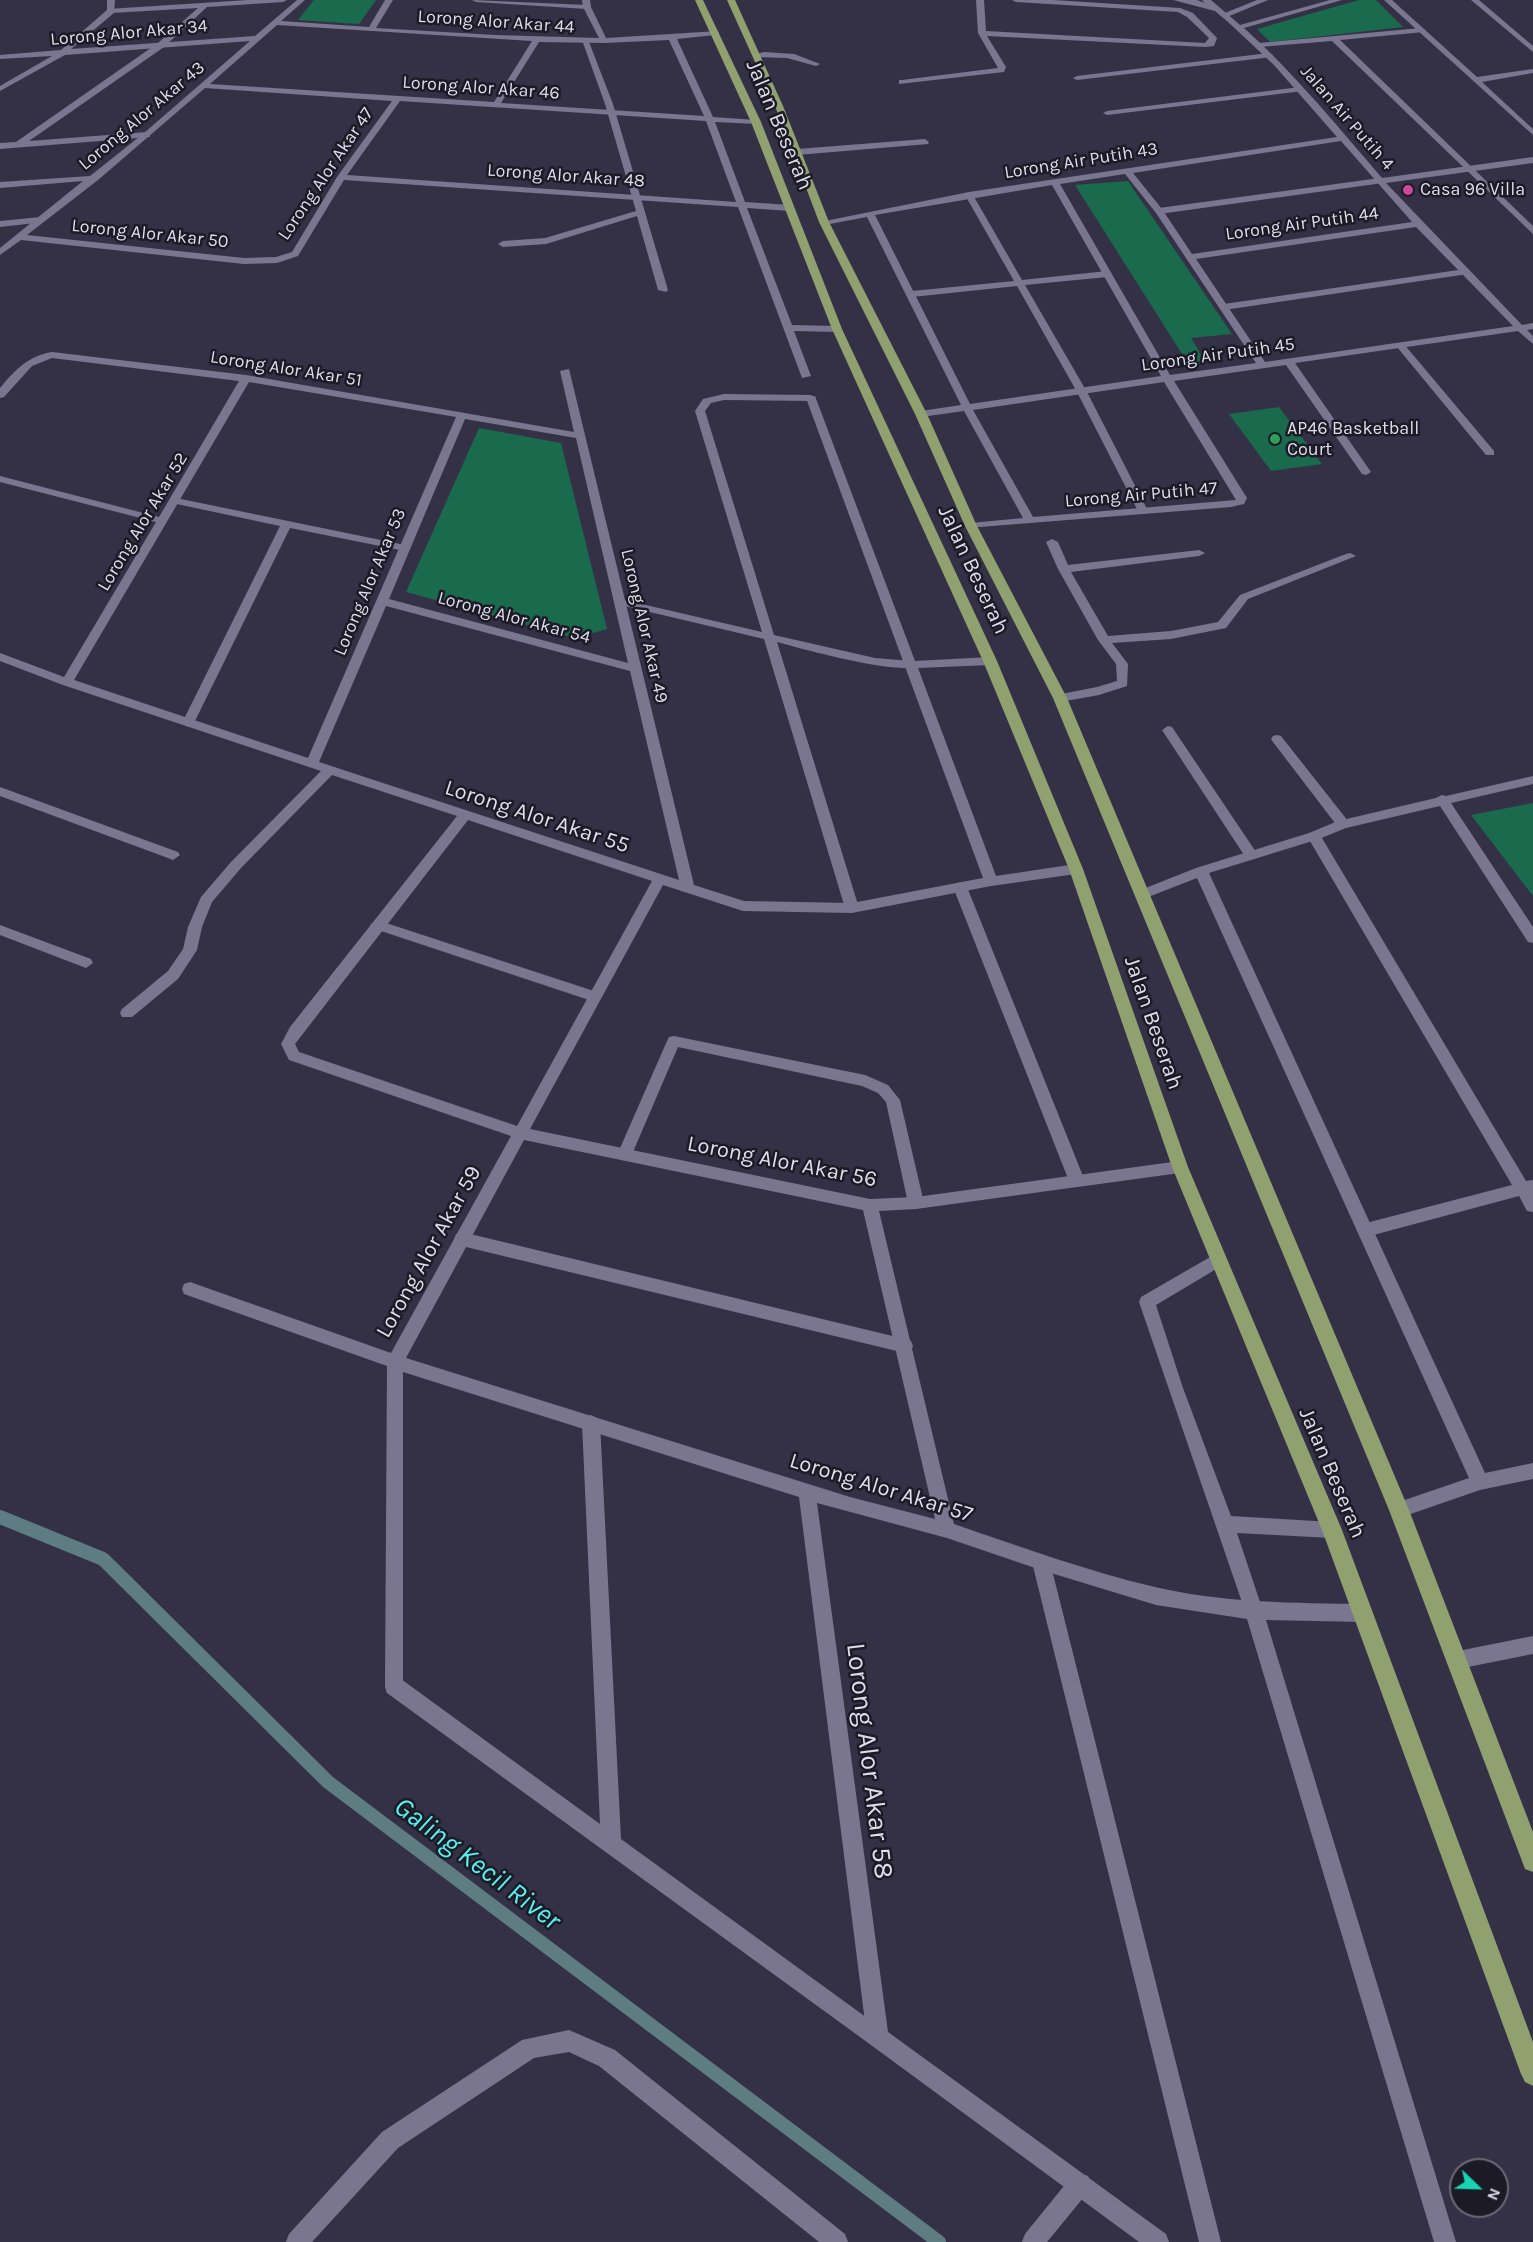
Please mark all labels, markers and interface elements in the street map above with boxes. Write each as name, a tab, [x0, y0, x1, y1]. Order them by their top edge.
street label: Lorong Alor Akar 44	[417, 6, 575, 38]
street label: Lorong Alor Akar 34	[49, 15, 209, 51]
street label: Jalan Beserah	[740, 56, 818, 194]
street label: Lorong Alor Akar 43	[75, 57, 209, 175]
street label: Jalan Air Putih 4	[1296, 61, 1398, 175]
street label: Lorong Alor Akar 46	[402, 72, 560, 104]
street label: Lorong Alor Akar 47	[274, 103, 378, 245]
street label: Lorong Air Putih 43	[1003, 138, 1159, 184]
street label: Lorong Alor Akar 48	[486, 160, 646, 192]
place label: Casa 96 Villa	[1420, 179, 1525, 201]
marker: Casa 96 Villa	[1401, 183, 1415, 197]
street label: Lorong Air Putih 44	[1224, 203, 1380, 245]
street label: Lorong Alor Akar 50	[70, 215, 230, 253]
street label: Lorong Air Putih 45	[1140, 334, 1296, 376]
street label: Lorong Alor Akar 51	[209, 346, 363, 392]
place label: AP46 Basketball Court	[1287, 418, 1419, 460]
marker: AP46 Basketball Court	[1268, 432, 1282, 446]
street label: Lorong Alor Akar 52	[93, 449, 193, 595]
street label: Lorong Air Putih 47	[1064, 478, 1218, 512]
street label: Jalan Beserah	[932, 501, 1014, 639]
street label: Lorong Alor Akar 53	[329, 505, 411, 659]
street label: Lorong Alor Akar 49	[616, 547, 672, 705]
street label: Lorong Alor Akar 54	[435, 587, 593, 649]
street label: Lorong Alor Akar 55	[441, 775, 633, 859]
street label: Jalan Beserah	[1118, 953, 1188, 1093]
street label: Lorong Alor Akar 56	[685, 1131, 879, 1193]
street label: Lorong Alor Akar 59	[371, 1161, 487, 1343]
street label: Jalan Beserah	[1293, 1404, 1371, 1542]
street label: Lorong Alor Akar 57	[786, 1448, 976, 1528]
street label: Lorong Alor Akar 58	[838, 1641, 900, 1881]
water label: Galing Kecil River	[387, 1790, 567, 1938]
north arrow	[1449, 2158, 1509, 2218]
text: N	[1483, 2185, 1505, 2203]

